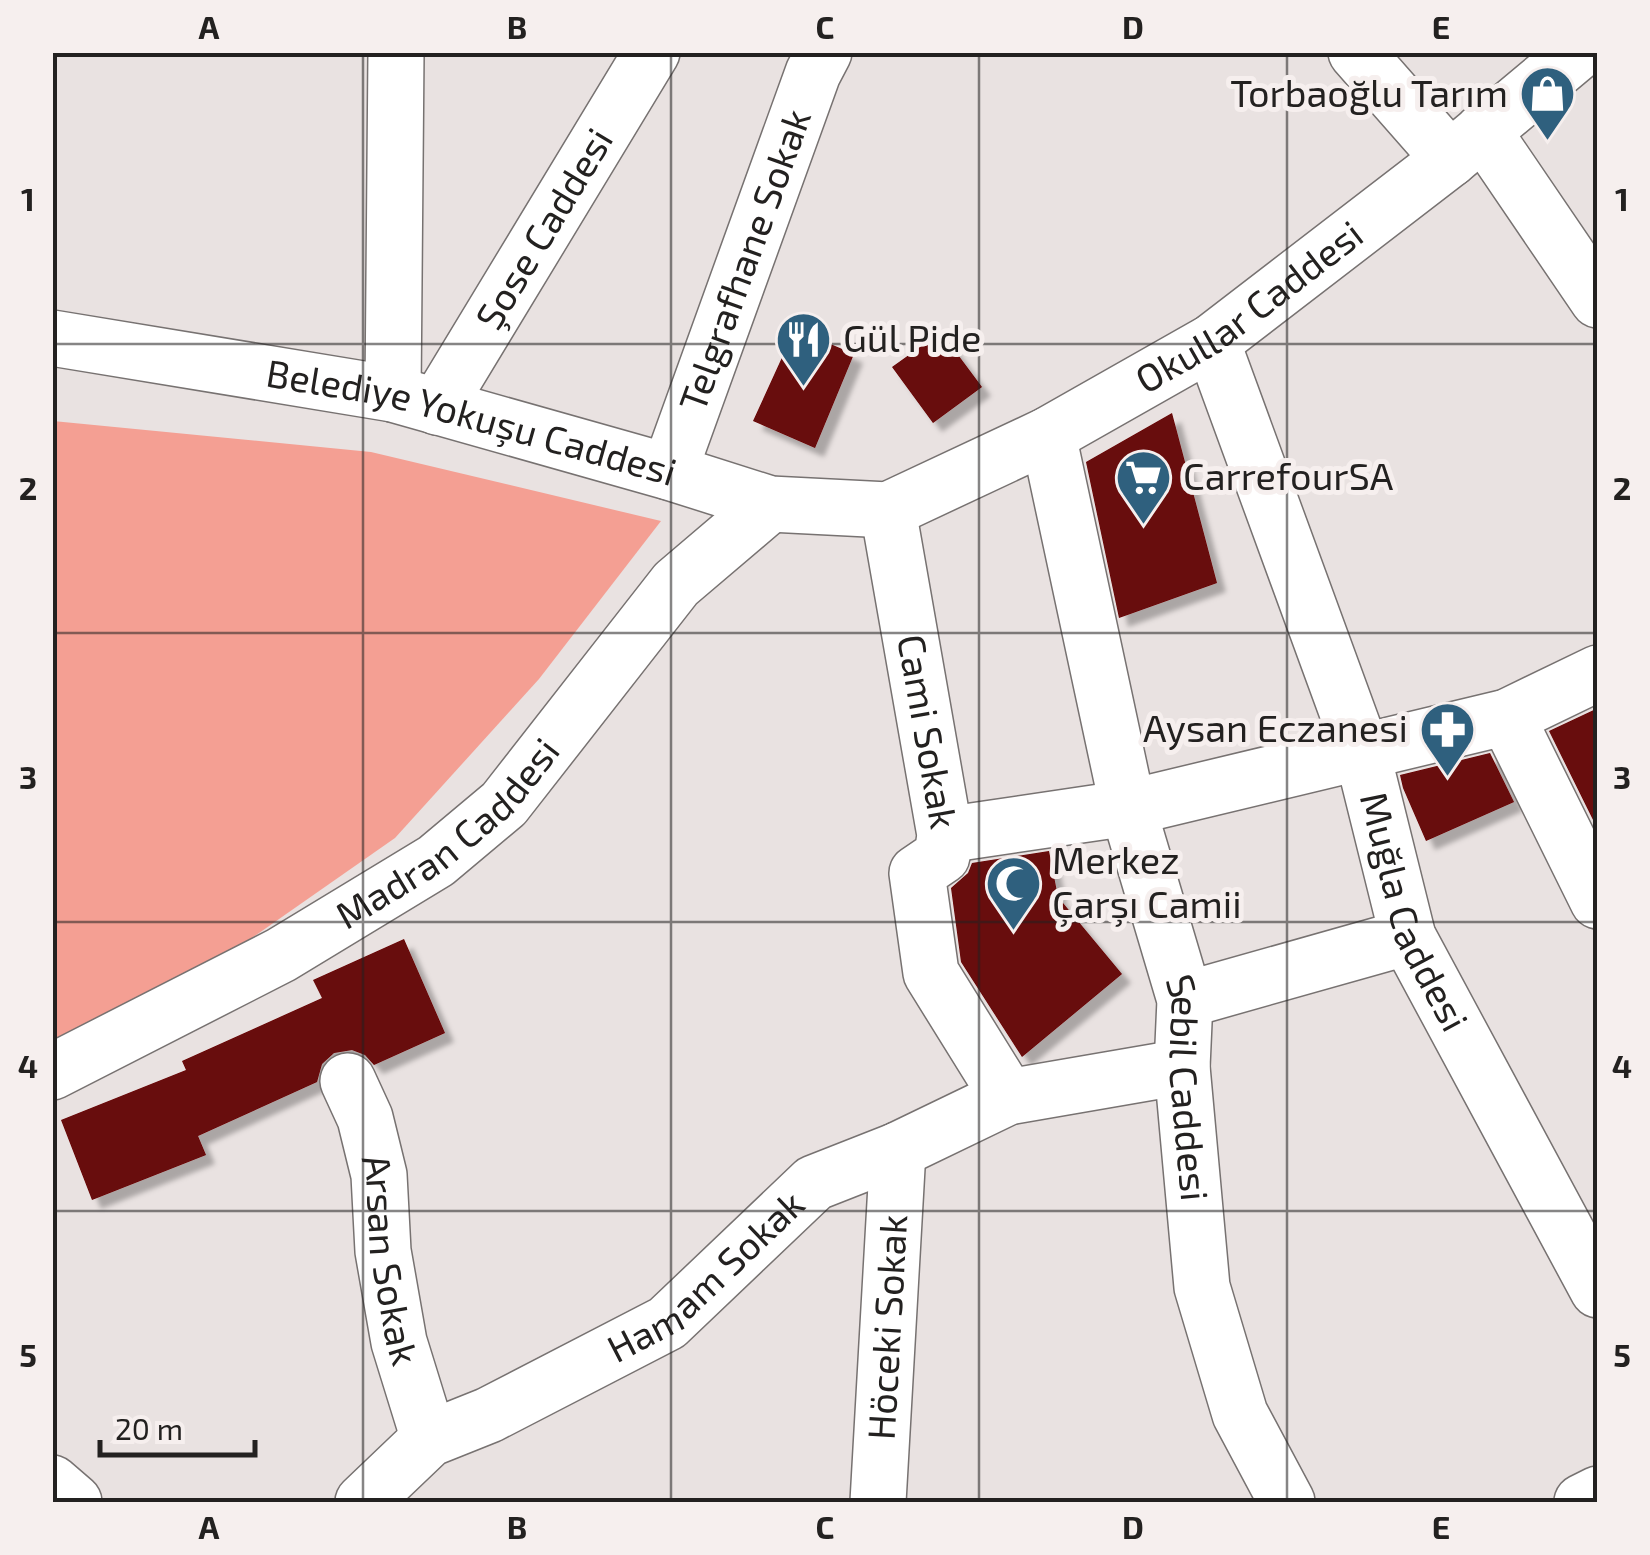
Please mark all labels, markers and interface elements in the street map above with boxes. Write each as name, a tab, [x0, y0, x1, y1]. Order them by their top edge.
text: A	[199, 7, 220, 45]
text: B	[507, 7, 527, 45]
text: C	[816, 7, 834, 45]
text: D	[1122, 7, 1144, 45]
text: E	[1432, 7, 1450, 45]
shop icon: Torbaoğlu Tarım	[1517, 64, 1577, 143]
place label: Torbaoğlu Tarım	[1230, 69, 1508, 115]
street label: Telgrafhane Sokak	[668, 102, 819, 417]
street label: Şose Caddesi	[465, 119, 621, 337]
text: 1	[21, 179, 35, 217]
text: 1	[1615, 179, 1629, 217]
street label: Okullar Caddesi	[1127, 210, 1371, 402]
restaurant icon: Gül Pide	[774, 309, 834, 388]
place label: Gül Pide	[843, 314, 981, 360]
street label: Belediye Yokuşu Caddesi	[263, 349, 682, 494]
supermarket icon: CarrefourSA	[1114, 447, 1174, 526]
place label: CarrefourSA	[1183, 452, 1394, 498]
text: 2	[19, 468, 37, 506]
text: 2	[1613, 468, 1631, 506]
street label: Cami Sokak	[889, 631, 968, 832]
pharmacy icon: Aysan Eczanesi	[1417, 699, 1477, 778]
place label: Aysan Eczanesi	[1143, 704, 1408, 750]
street label: Madran Caddesi	[327, 728, 568, 937]
text: 3	[19, 757, 37, 795]
text: 3	[1613, 757, 1631, 795]
street label: Muğla Caddesi	[1352, 787, 1479, 1038]
place label: Merkez Çarşı Camii	[1052, 836, 1242, 927]
mosque icon: Merkez Çarşı Camii	[983, 853, 1043, 932]
street label: Sebil Caddesi	[1158, 969, 1219, 1203]
text: 4	[18, 1046, 38, 1084]
text: 4	[1612, 1046, 1632, 1084]
street label: Arsan Sokak	[354, 1149, 430, 1370]
street label: Hamam Sokak	[599, 1180, 813, 1371]
street label: Höceki Sokak	[857, 1213, 915, 1441]
text: 5	[19, 1335, 37, 1373]
text: 5	[1613, 1335, 1631, 1373]
scale bar	[100, 1395, 255, 1457]
text: 20 m	[115, 1410, 183, 1446]
text: A	[199, 1507, 220, 1545]
text: B	[507, 1507, 527, 1545]
text: C	[816, 1507, 834, 1545]
text: D	[1122, 1507, 1144, 1545]
text: E	[1432, 1507, 1450, 1545]

